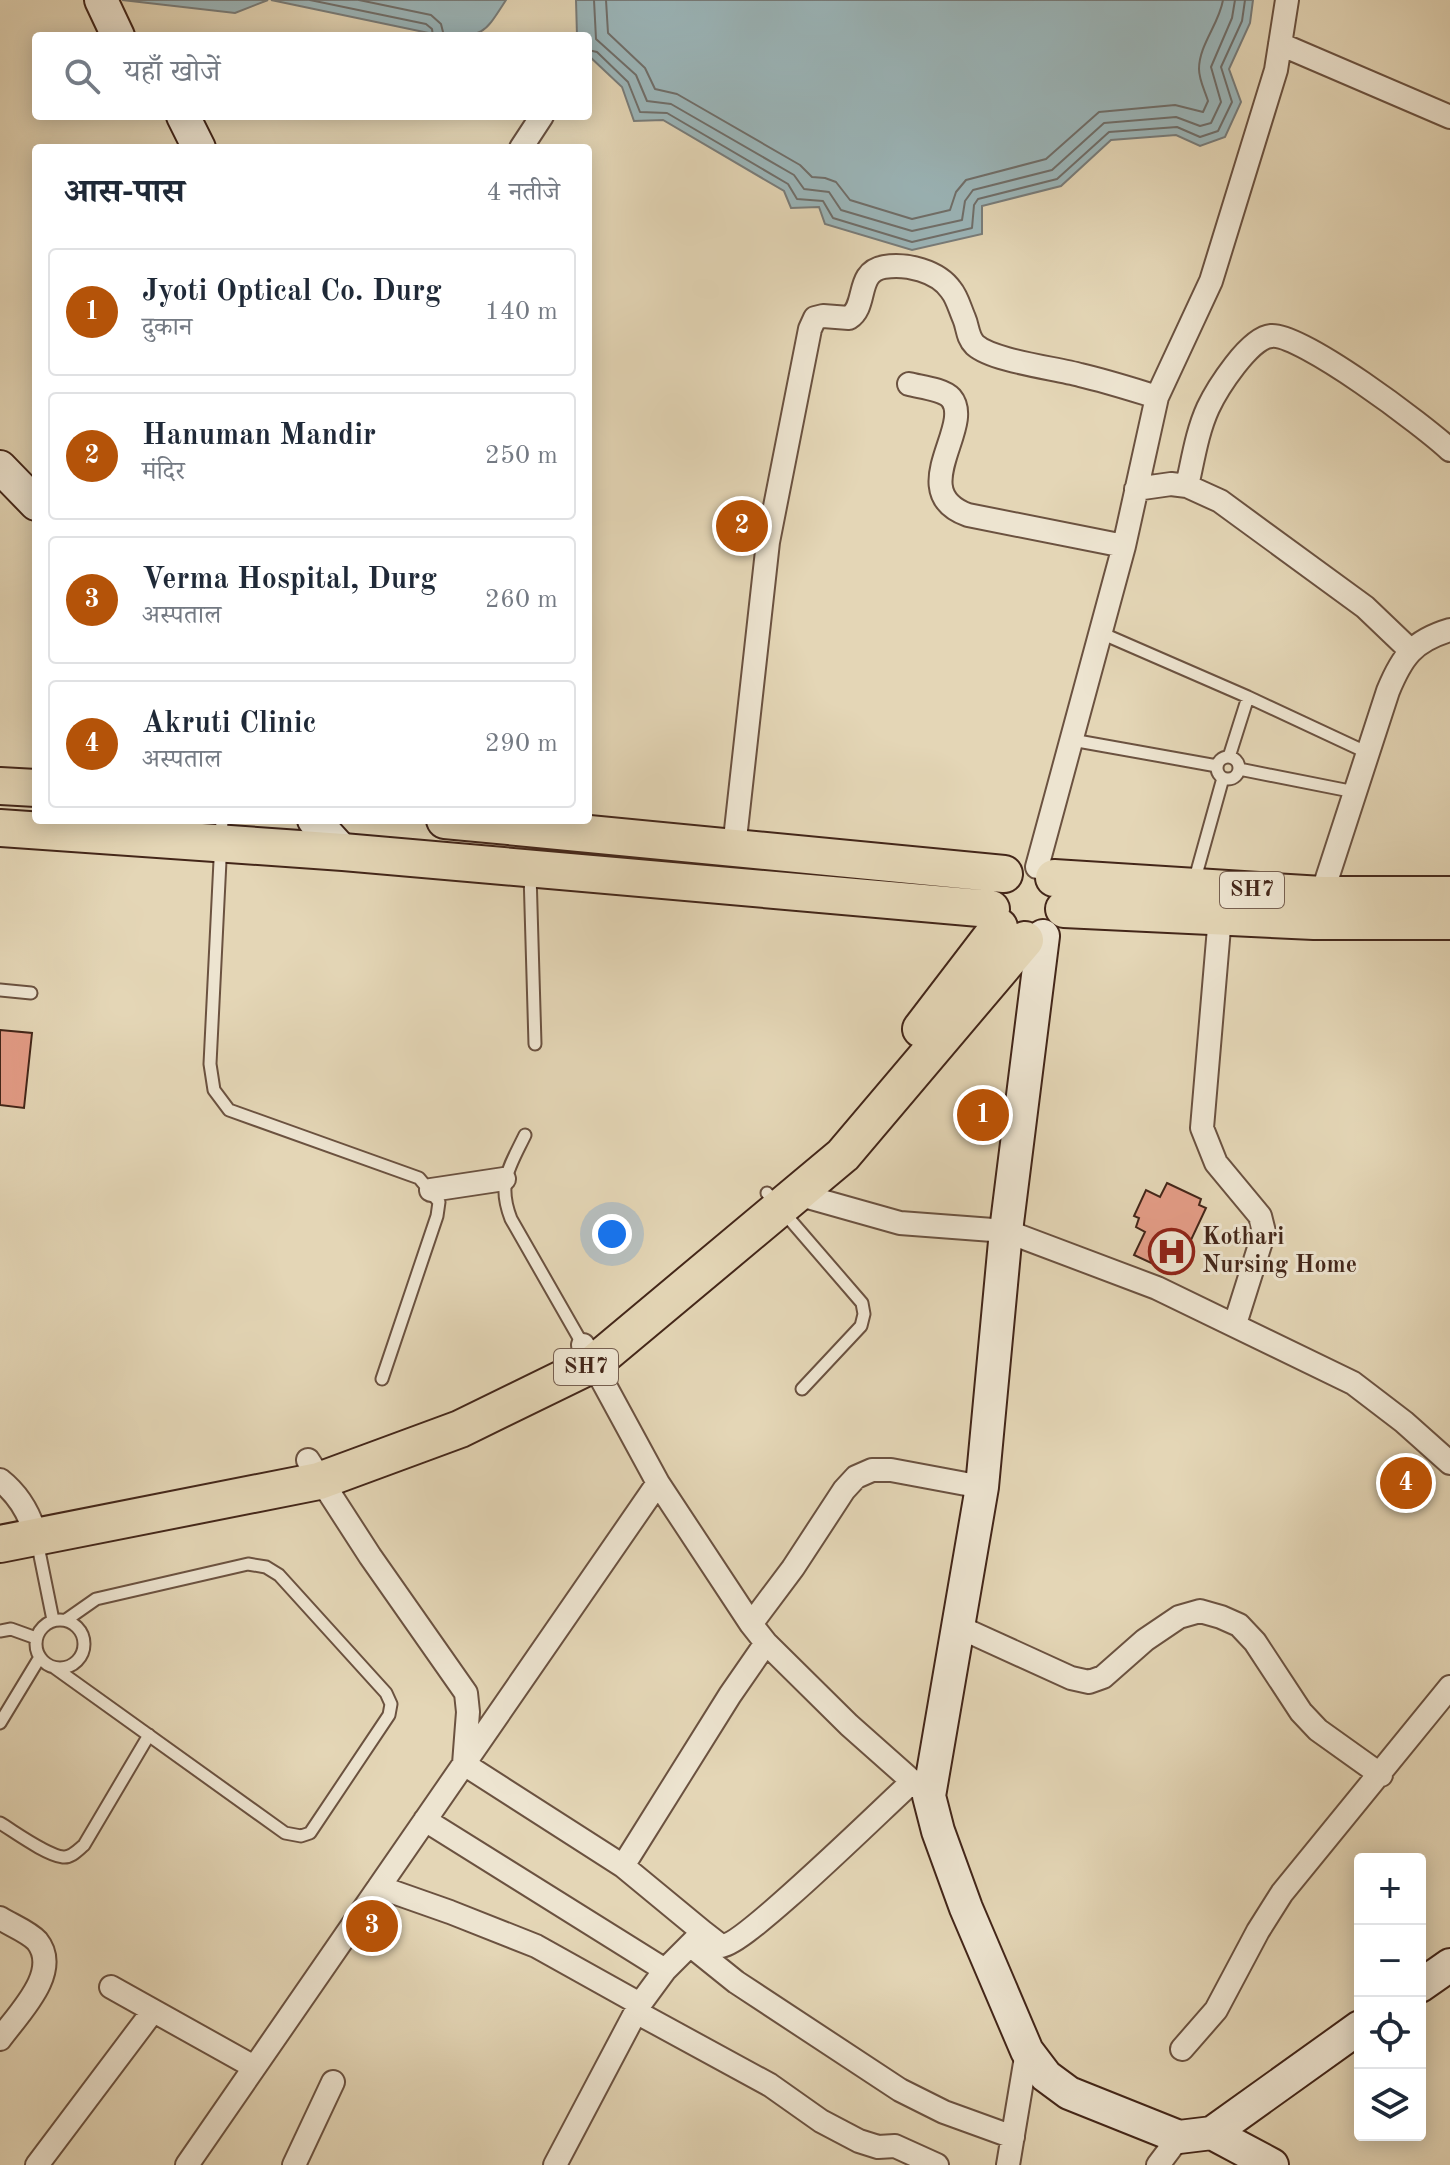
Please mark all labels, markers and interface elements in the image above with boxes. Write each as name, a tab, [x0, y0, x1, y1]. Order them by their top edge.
search box	[32, 32, 592, 120]
icon: search	[60, 54, 104, 98]
text: यहाँ खोजें	[124, 58, 220, 88]
text: आस-पास	[64, 176, 185, 210]
text: 4 नतीजे	[487, 180, 560, 206]
text: Jyoti Optical Co. Durg	[142, 277, 442, 307]
text: 1	[84, 299, 100, 325]
text: 140 m	[485, 299, 558, 325]
text: दुकान	[142, 315, 192, 341]
text: Hanuman Mandir	[142, 421, 376, 451]
text: 2	[84, 443, 100, 469]
text: 250 m	[485, 443, 558, 469]
text: मंदिर	[142, 459, 185, 485]
pin: 2	[716, 496, 768, 556]
text: Verma Hospital, Durg	[142, 565, 437, 595]
text: 3	[84, 587, 100, 613]
text: 260 m	[485, 587, 558, 613]
text: अस्पताल	[142, 603, 221, 629]
text: Akruti Clinic	[142, 709, 317, 739]
text: 4	[84, 731, 100, 757]
text: 290 m	[485, 731, 558, 757]
text: अस्पताल	[142, 747, 221, 773]
road number: SH7	[1220, 872, 1284, 908]
pin: 1	[957, 1085, 1009, 1145]
your location	[592, 1214, 632, 1254]
place label: Kothari Nursing Home	[1202, 1226, 1357, 1278]
hospital icon: Kothari Nursing Home	[1147, 1228, 1195, 1276]
road number: SH7	[554, 1349, 618, 1385]
pin: 4	[1380, 1453, 1432, 1513]
map controls	[1354, 1853, 1426, 2141]
button: +	[1354, 1853, 1426, 1925]
pin: 3	[346, 1896, 398, 1956]
button: −	[1354, 1925, 1426, 1997]
button: locate	[1354, 1997, 1426, 2069]
button: layers	[1354, 2069, 1426, 2141]

